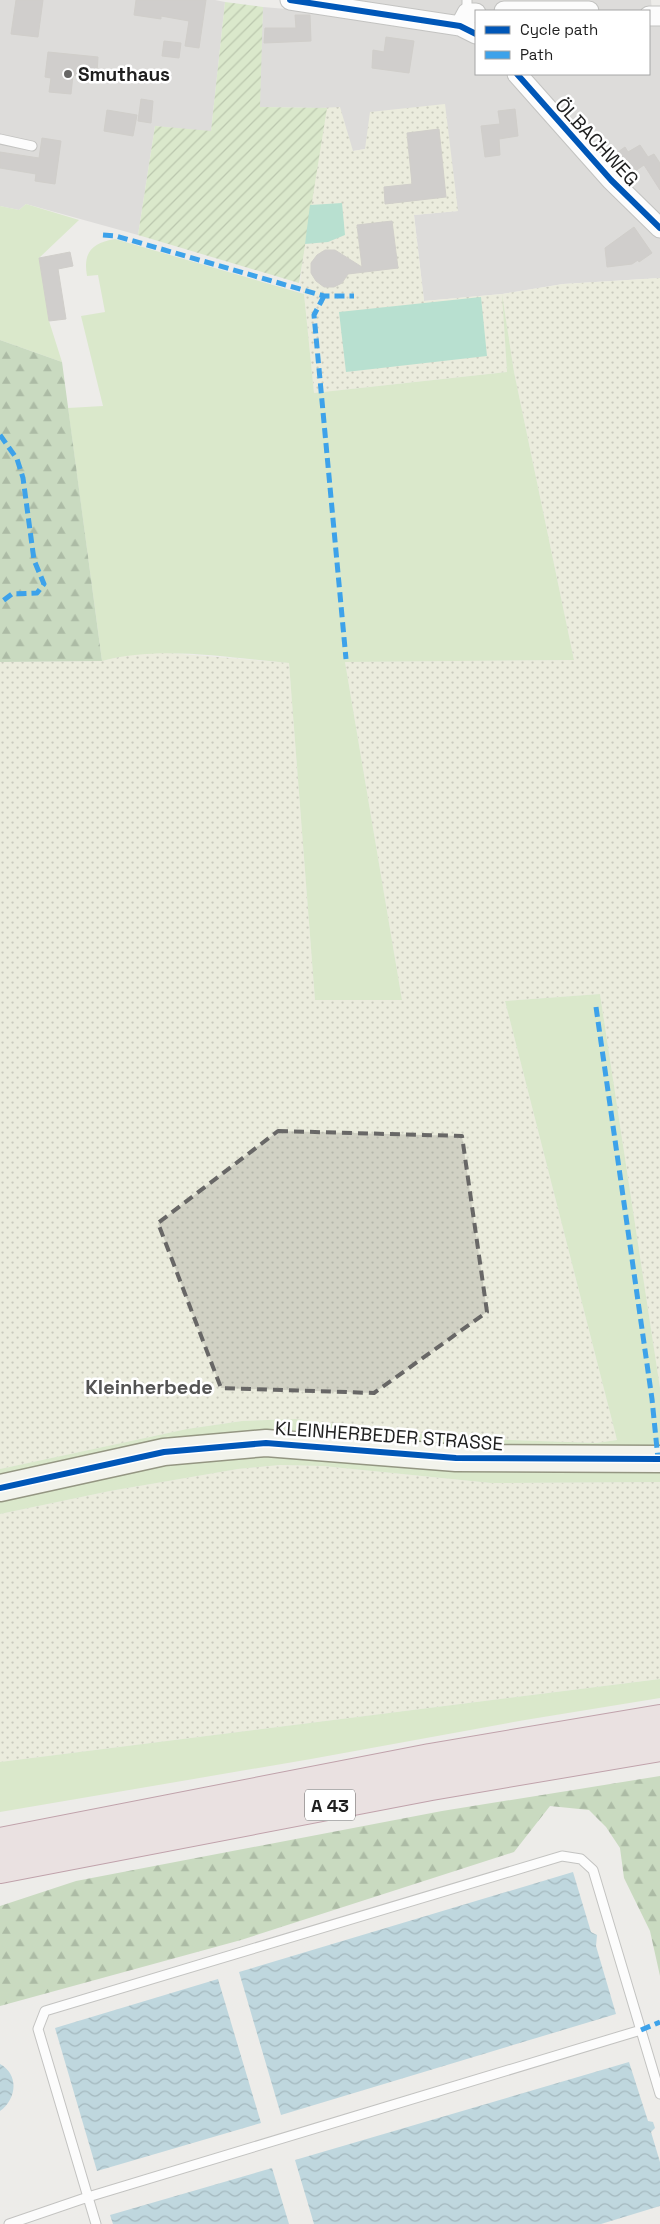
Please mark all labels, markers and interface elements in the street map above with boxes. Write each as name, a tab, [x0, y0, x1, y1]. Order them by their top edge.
legend	[475, 10, 650, 75]
text: Cycle path	[520, 20, 598, 39]
text: Path	[520, 45, 553, 64]
place label: Smuthaus	[78, 62, 170, 87]
marker: Smuthaus	[62, 68, 74, 80]
street label: ÖLBACHWEG	[550, 93, 644, 191]
district label: Kleinherbede	[85, 1374, 213, 1400]
street label: KLEINHERBEDER STRASSE	[274, 1416, 504, 1456]
road number: A 43	[305, 1790, 355, 1820]

